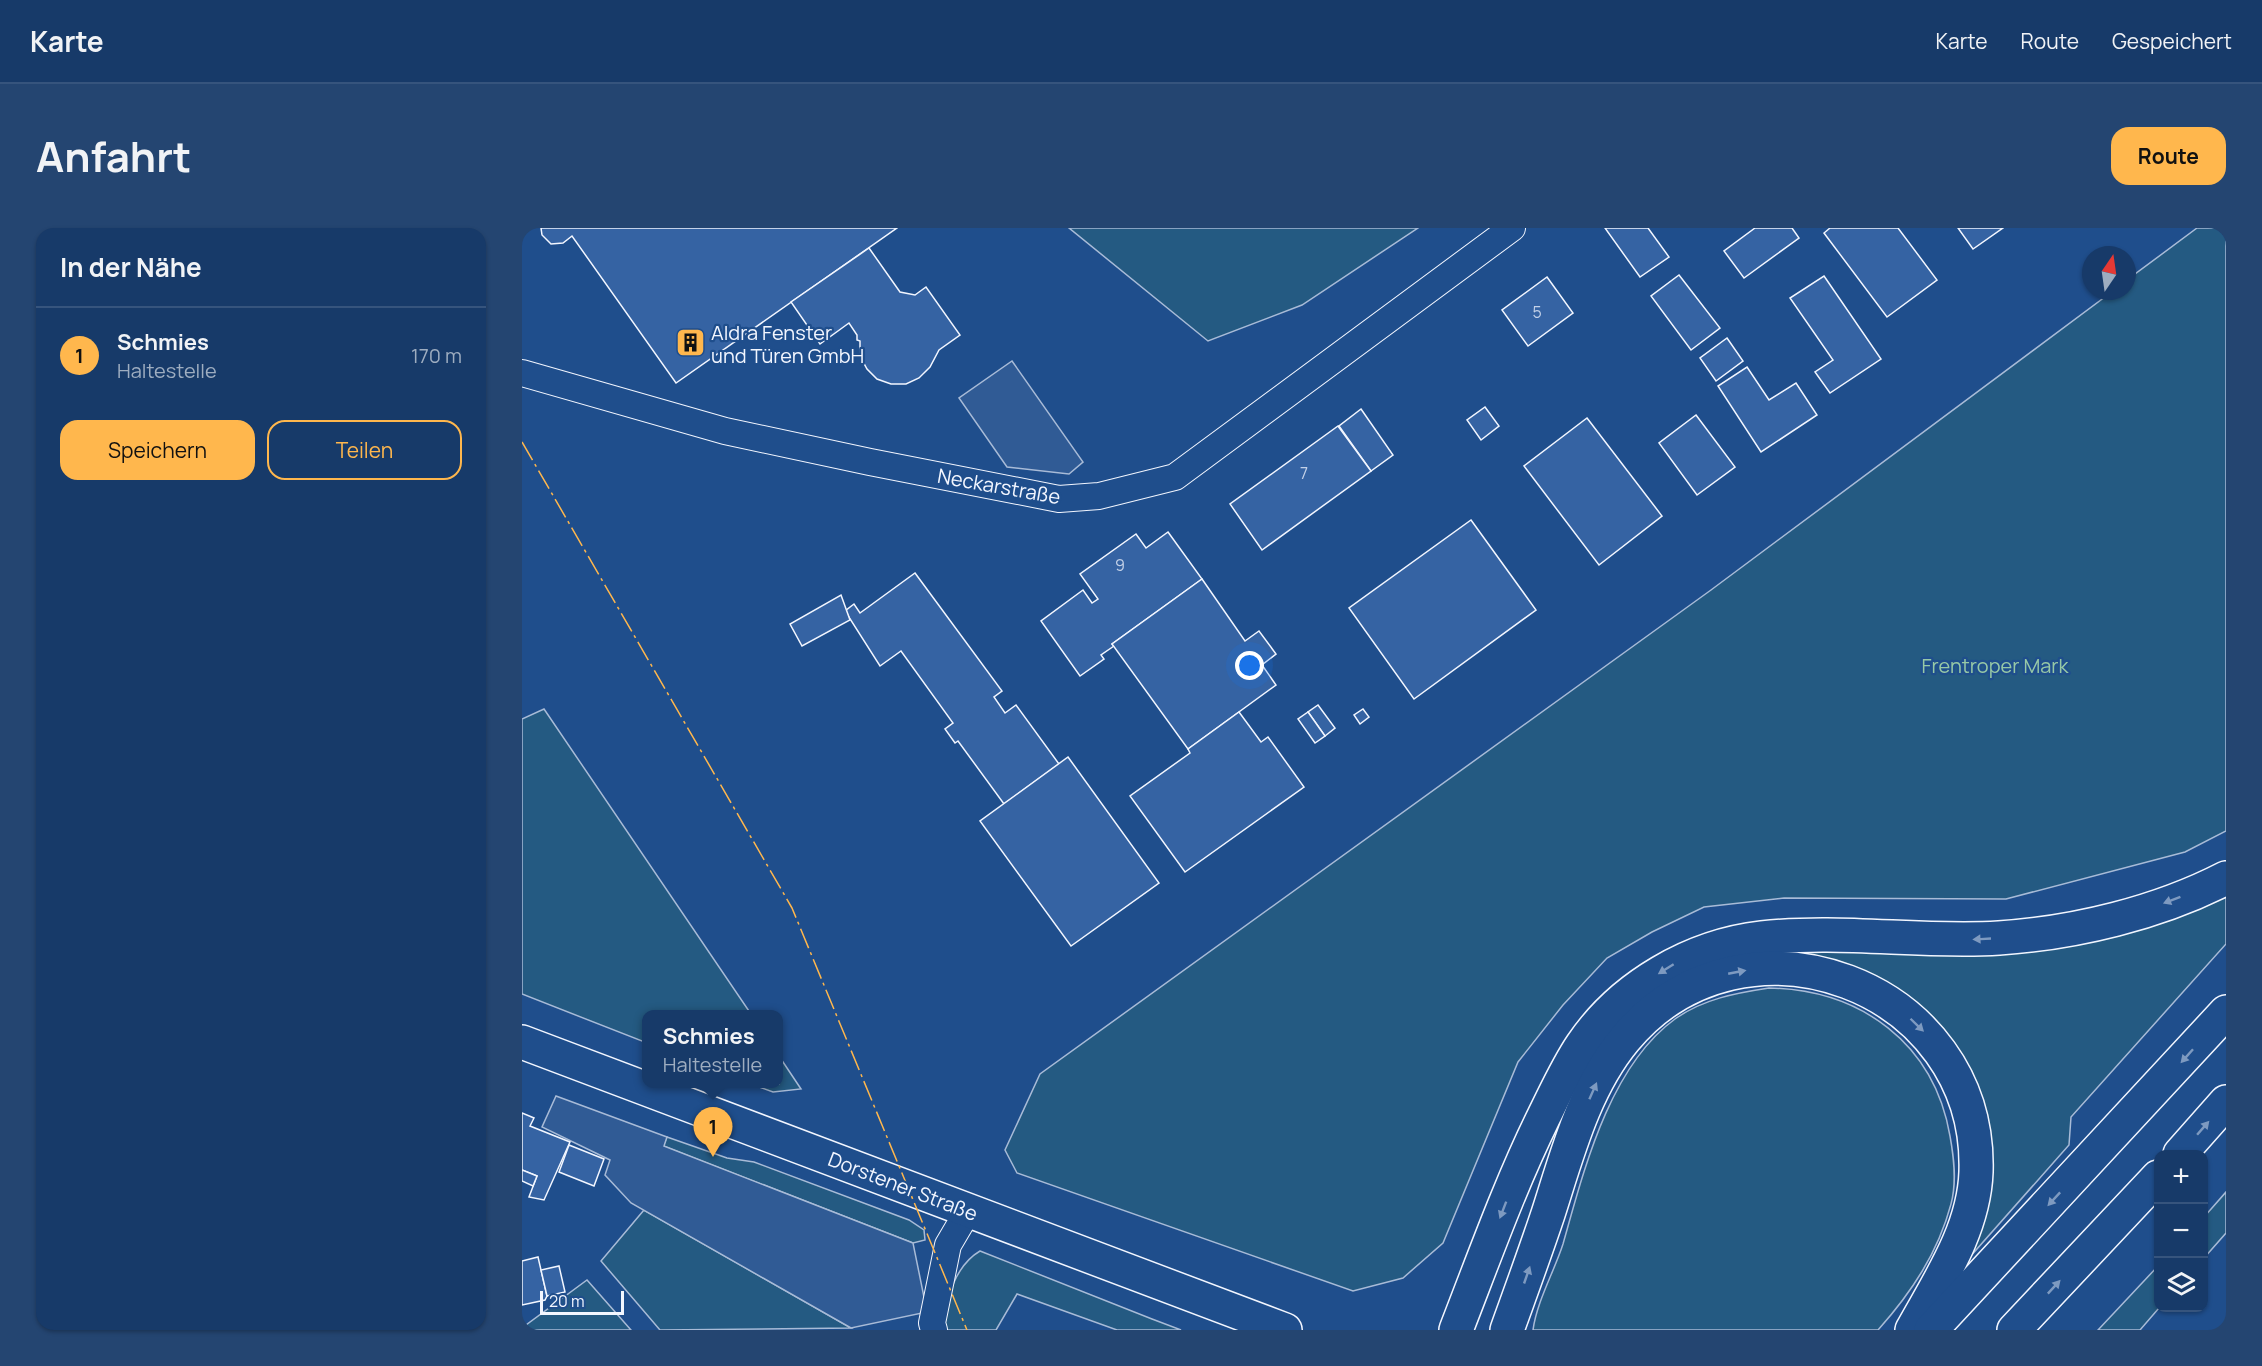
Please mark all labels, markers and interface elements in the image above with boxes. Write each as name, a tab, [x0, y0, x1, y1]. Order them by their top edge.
text: Karte	[30, 22, 104, 60]
text: Karte	[1936, 27, 1988, 55]
text: Route	[2021, 27, 2079, 55]
text: Gespeichert	[2112, 27, 2232, 55]
text: Anfahrt	[36, 127, 191, 185]
button: Route	[2111, 127, 2226, 185]
north arrow	[2082, 246, 2136, 300]
text: In der Nähe	[60, 249, 202, 285]
house number: 5	[1532, 301, 1542, 323]
place label: Aldra Fenster und Türen GmbH	[711, 319, 864, 369]
text: Schmies	[117, 327, 209, 357]
building icon: Aldra Fenster und Türen GmbH	[674, 327, 706, 359]
text: 1	[75, 342, 84, 369]
text: 170 m	[411, 342, 462, 369]
text: Haltestelle	[117, 357, 217, 384]
button: Speichern	[60, 420, 255, 480]
button: Teilen	[267, 420, 462, 480]
street label: Neckarstraße	[935, 462, 1063, 510]
house number: 7	[1300, 462, 1308, 484]
house number: 9	[1115, 554, 1125, 576]
your location	[1235, 651, 1264, 680]
park label: Frentroper Mark	[1922, 652, 2070, 679]
one-way arrow	[2163, 896, 2181, 905]
one-way arrow	[1972, 934, 1991, 943]
one-way arrow	[1658, 964, 1674, 975]
one-way arrow	[1728, 967, 1747, 976]
popup	[642, 1010, 783, 1088]
one-way arrow	[1909, 1018, 1924, 1032]
text: Schmies	[663, 1021, 755, 1051]
one-way arrow	[2180, 1048, 2194, 1063]
text: Haltestelle	[663, 1051, 762, 1078]
one-way arrow	[1588, 1083, 1597, 1100]
pin: 1	[694, 1108, 732, 1157]
one-way arrow	[2196, 1121, 2209, 1136]
street label: Dorstener Straße	[824, 1145, 982, 1227]
map controls	[2154, 1150, 2208, 1312]
button: +	[2154, 1150, 2208, 1204]
one-way arrow	[2047, 1191, 2061, 1206]
one-way arrow	[1498, 1201, 1508, 1219]
button: −	[2154, 1204, 2208, 1258]
button: layers	[2154, 1258, 2208, 1312]
one-way arrow	[1522, 1266, 1532, 1284]
one-way arrow	[2047, 1281, 2061, 1295]
scale bar	[540, 1288, 624, 1316]
text: 20 m	[549, 1290, 585, 1312]

